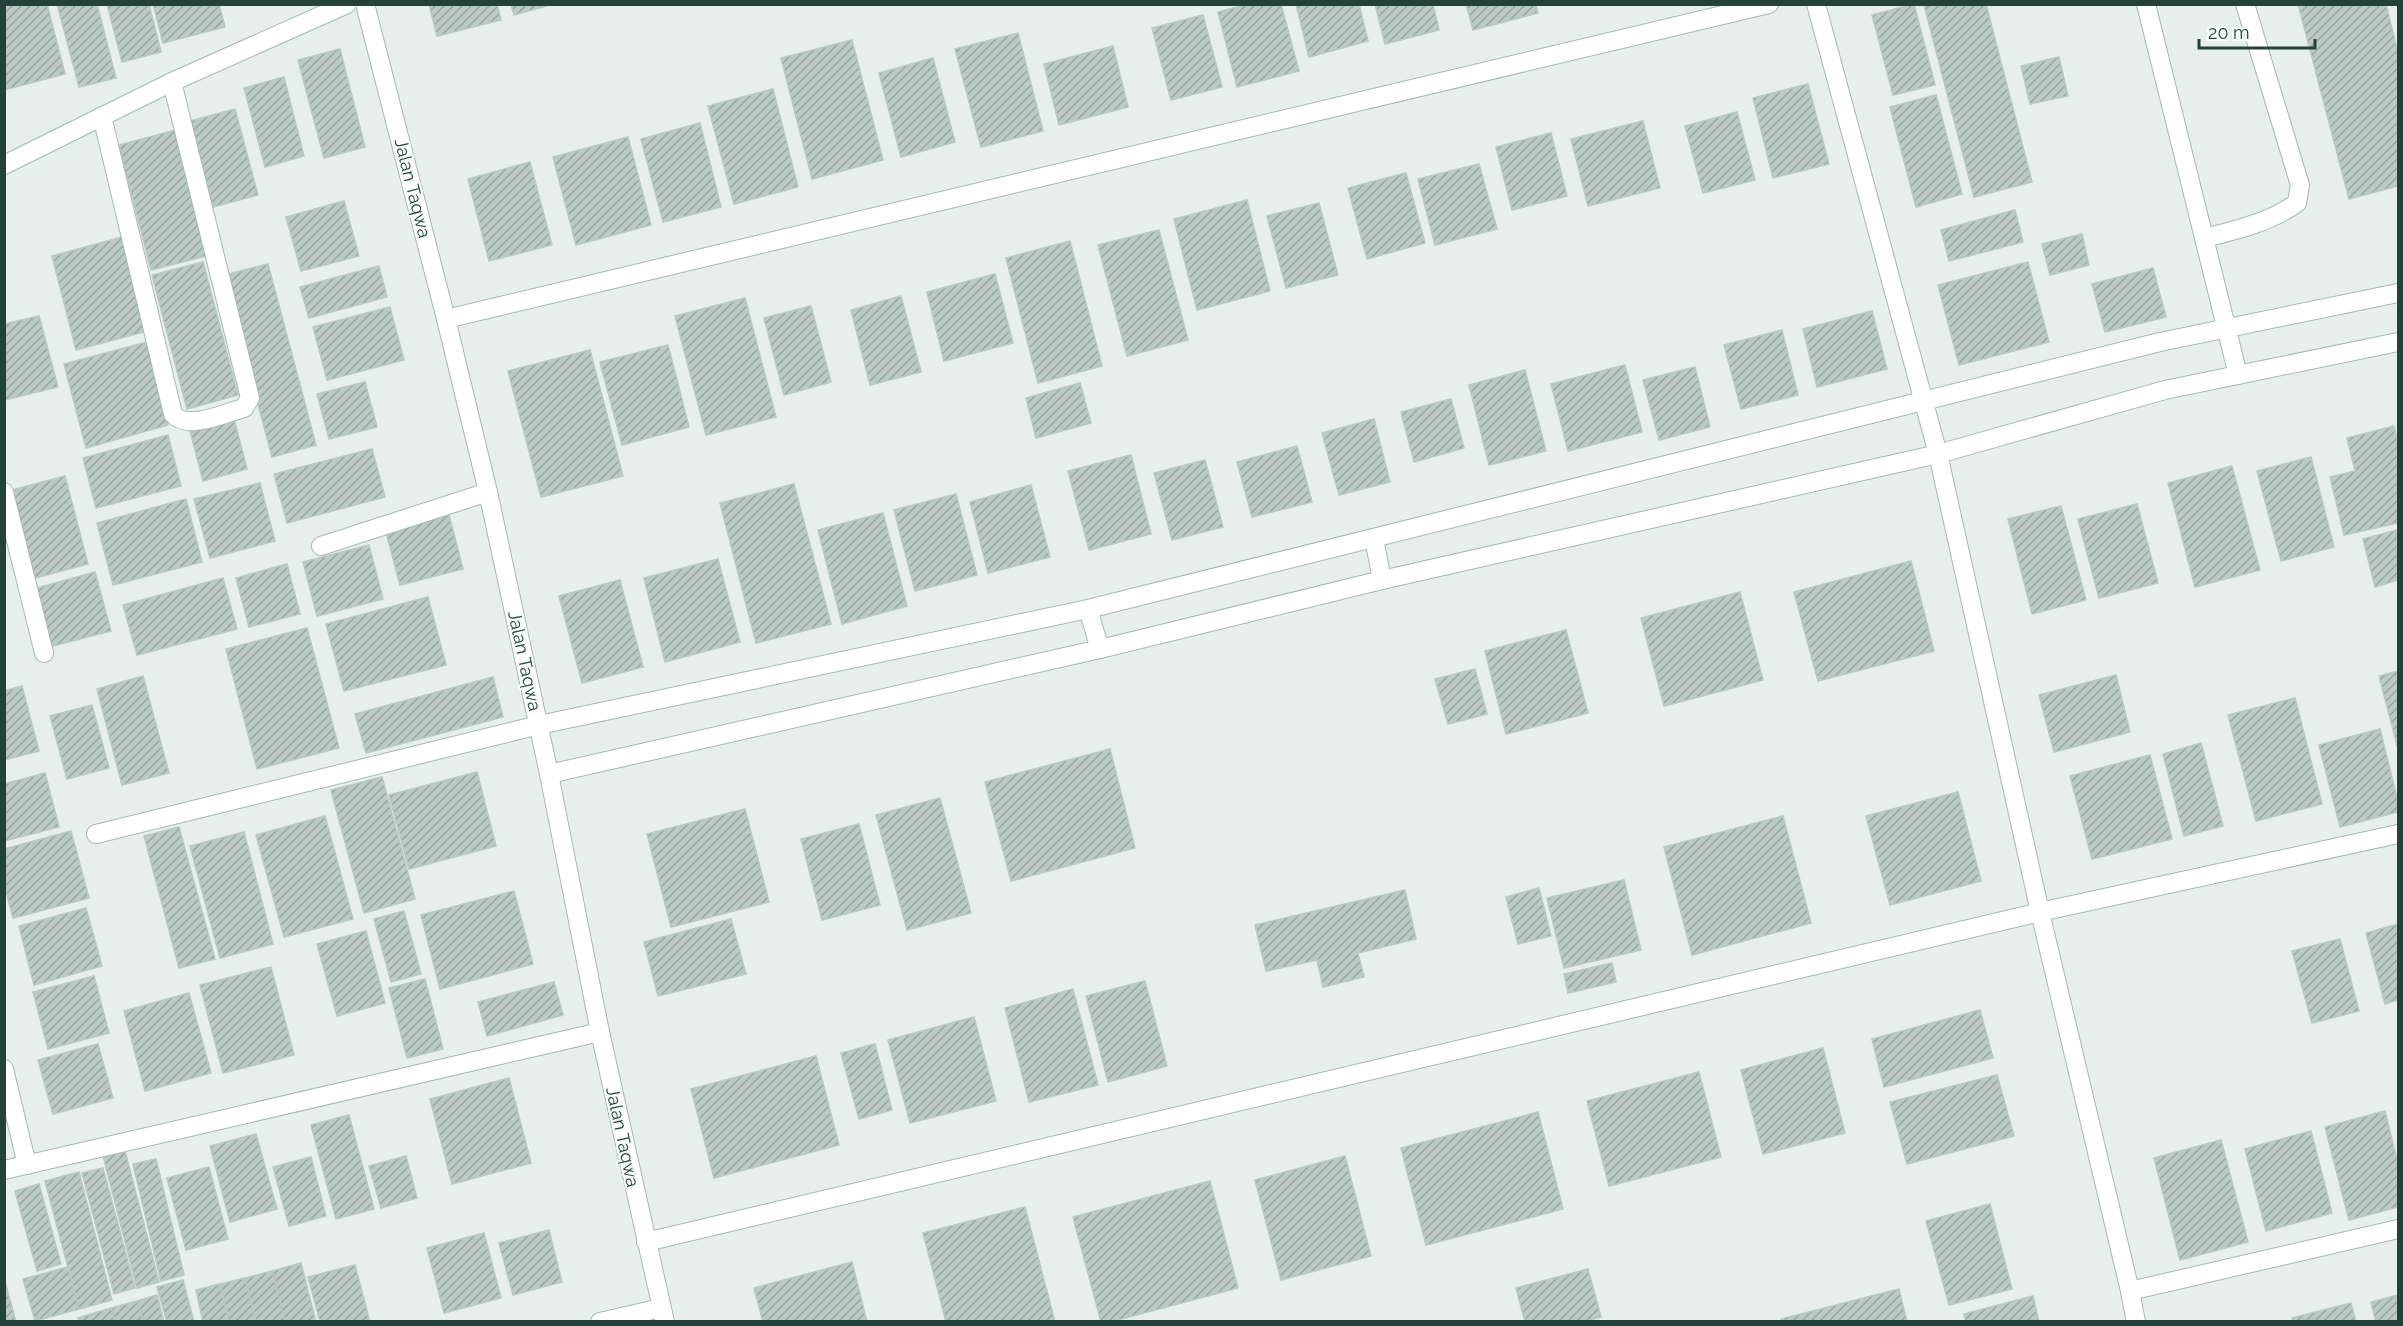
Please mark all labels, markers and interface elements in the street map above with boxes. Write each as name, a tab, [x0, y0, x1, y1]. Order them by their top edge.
scale bar	[2199, 12, 2314, 50]
text: 20 m	[2208, 22, 2250, 43]
street label: Jalan Taqwa	[390, 136, 436, 240]
street label: Jalan Taqwa	[504, 609, 546, 713]
street label: Jalan Taqwa	[602, 1085, 644, 1189]

